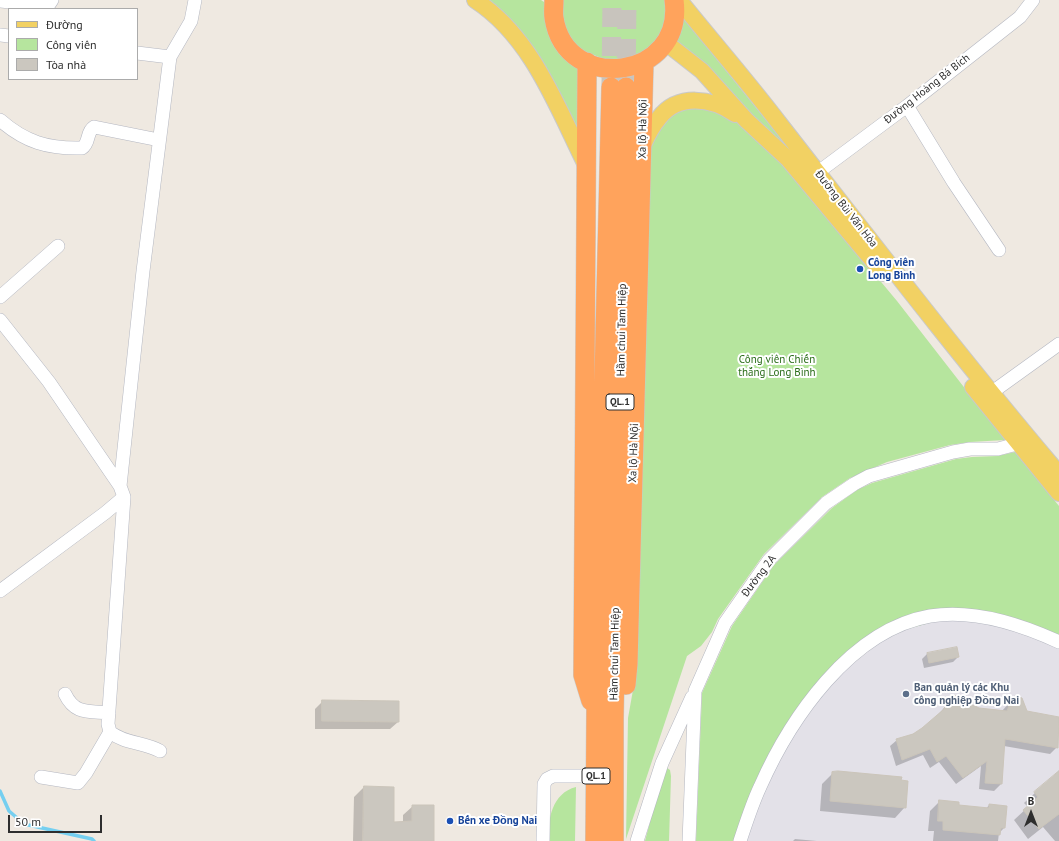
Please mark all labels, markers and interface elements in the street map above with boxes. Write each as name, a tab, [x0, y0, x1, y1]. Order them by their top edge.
legend	[8, 8, 138, 80]
text: Đường	[46, 17, 83, 32]
text: Công viên	[46, 37, 97, 52]
street label: Đường Hoàng Bá Bích	[881, 51, 973, 127]
text: Tòa nhà	[46, 57, 86, 72]
street label: Xa lộ Hà Nội	[636, 99, 650, 159]
street label: Đường Bùi Văn Hòa	[812, 168, 880, 250]
place label: Công viên Long Bình	[868, 256, 915, 282]
marker: Công viên Long Bình	[855, 264, 865, 274]
street label: Hầm chui Tam Hiệp	[615, 283, 629, 377]
park label: Công viên Chiến thắng Long Bình	[738, 353, 816, 379]
road number: QL.1	[606, 394, 634, 410]
street label: Xa lộ Hà Nội	[626, 423, 642, 483]
street label: Đường 2A	[739, 552, 779, 600]
street label: Hầm chui Tam Hiệp	[608, 607, 622, 701]
place label: Ban quản lý các Khu công nghiệp Đồng Nai	[914, 681, 1019, 707]
marker: Ban quản lý các Khu công nghiệp Đồng Nai	[901, 689, 911, 699]
road number: QL.1	[582, 768, 610, 784]
north arrow	[1011, 793, 1051, 833]
text: B	[1028, 794, 1034, 808]
scale bar	[10, 807, 104, 833]
text: 50 m	[15, 814, 41, 829]
place label: Bến xe Đồng Nai	[458, 814, 537, 828]
marker: Bến xe Đồng Nai	[445, 816, 455, 826]

